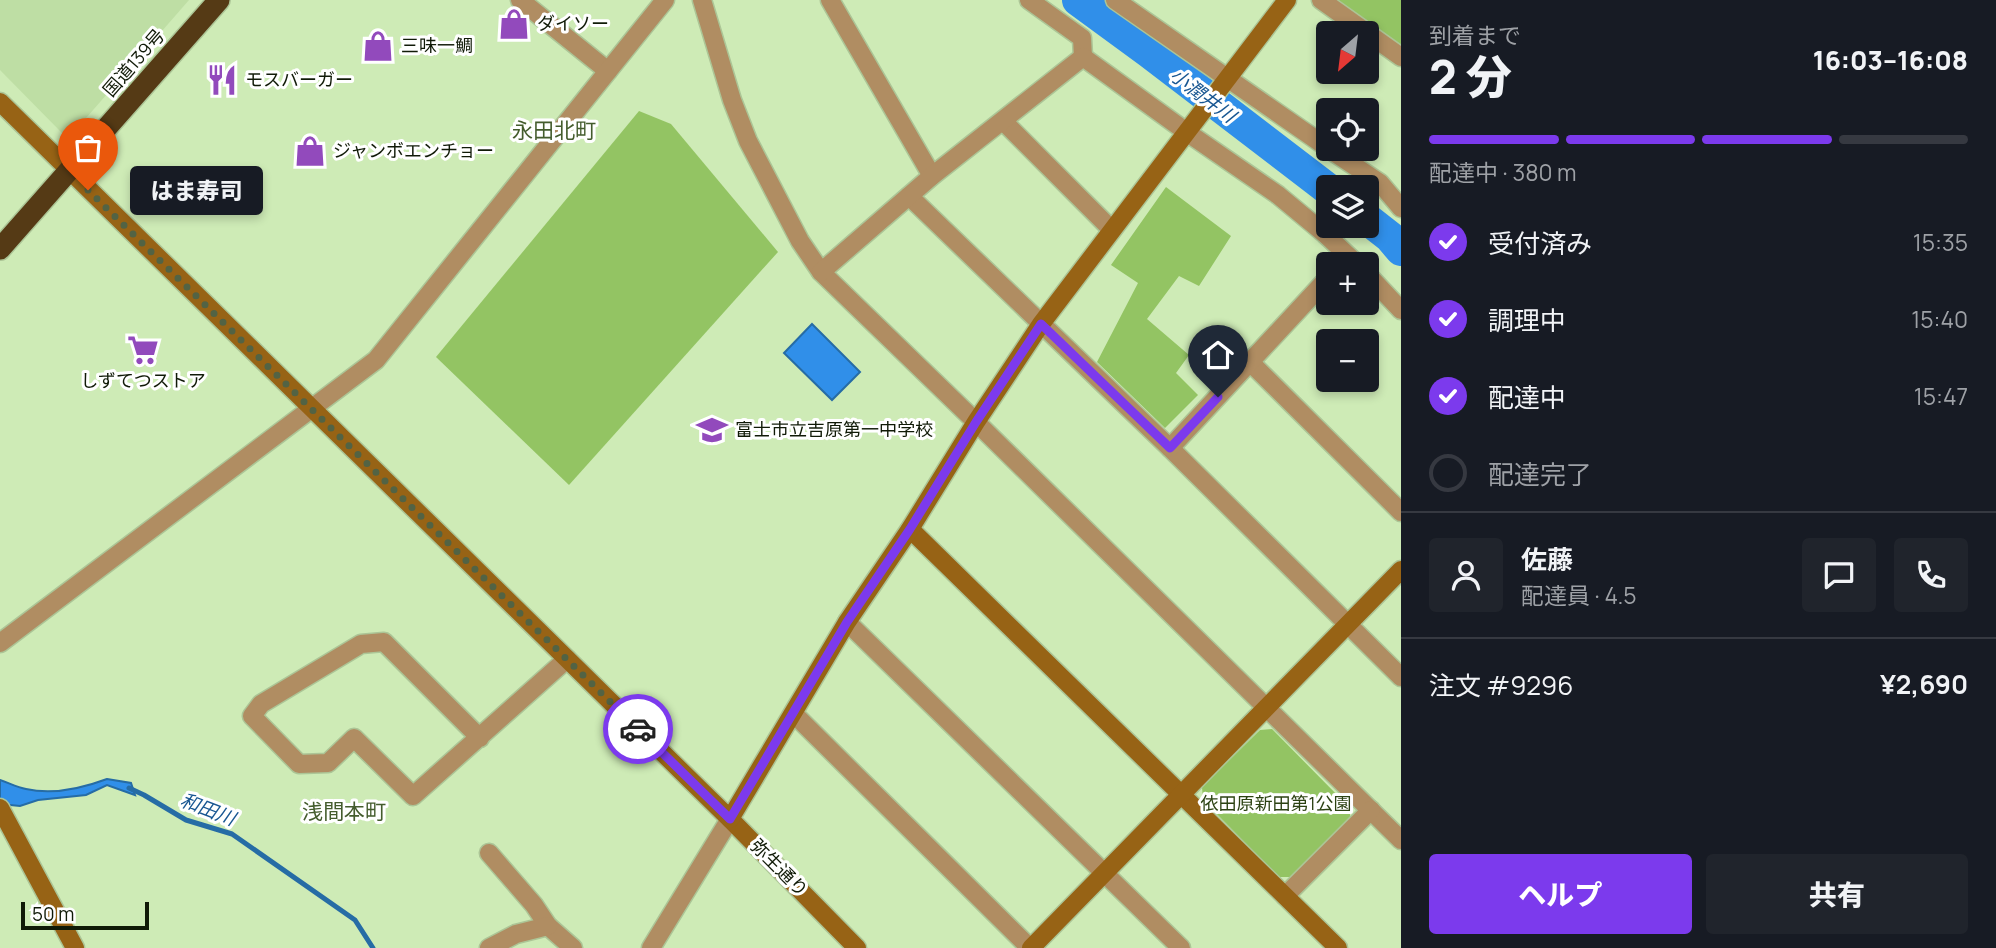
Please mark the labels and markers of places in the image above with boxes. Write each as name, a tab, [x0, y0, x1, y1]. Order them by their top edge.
shop icon: ダイソー	[497, 7, 531, 41]
place label: ダイソー	[537, 11, 609, 35]
shop icon: 三味一鯛	[361, 29, 395, 63]
place label: 三味一鯛	[401, 33, 473, 57]
restaurant icon: モスバーガー	[205, 63, 239, 97]
place label: モスバーガー	[245, 67, 353, 91]
pin	[58, 118, 118, 190]
shop icon: ジャンボエンチョー	[293, 134, 327, 168]
place label: ジャンボエンチョー	[333, 138, 494, 162]
callout: はま寿司	[130, 166, 263, 214]
pin	[1188, 325, 1248, 397]
supermarket icon: しずてつストア	[126, 333, 160, 367]
place label: しずてつストア	[80, 368, 206, 392]
school or university icon: 富士市立吉原第一中学校	[695, 413, 729, 447]
place label: 富士市立吉原第一中学校	[735, 417, 933, 441]

